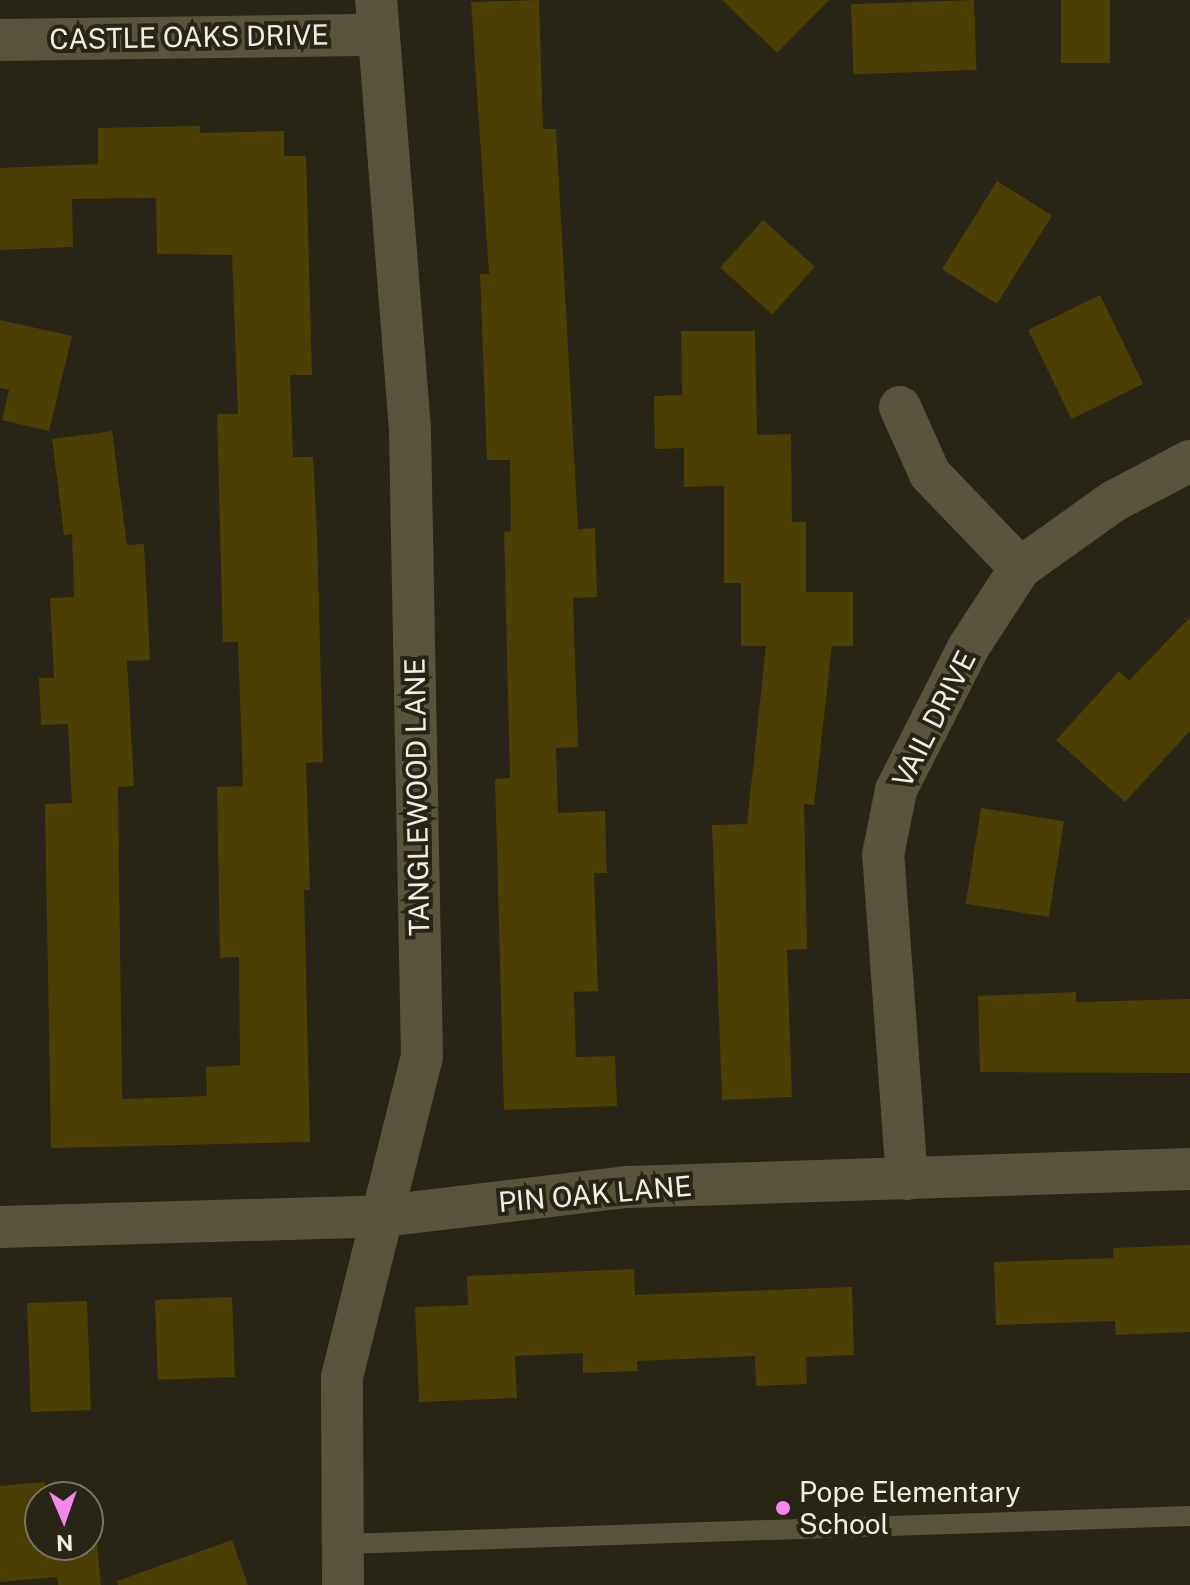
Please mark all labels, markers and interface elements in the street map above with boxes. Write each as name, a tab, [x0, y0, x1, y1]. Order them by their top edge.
street label: CASTLE OAKS DRIVE	[49, 18, 329, 56]
street label: VAIL DRIVE	[885, 645, 983, 793]
street label: TANGLEWOOD LANE	[398, 658, 436, 936]
street label: PIN OAK LANE	[497, 1169, 693, 1219]
place label: Pope Elementary School	[799, 1475, 1021, 1541]
north arrow	[24, 1481, 104, 1561]
marker: Pope Elementary School	[774, 1499, 792, 1517]
text: N	[56, 1530, 74, 1556]

